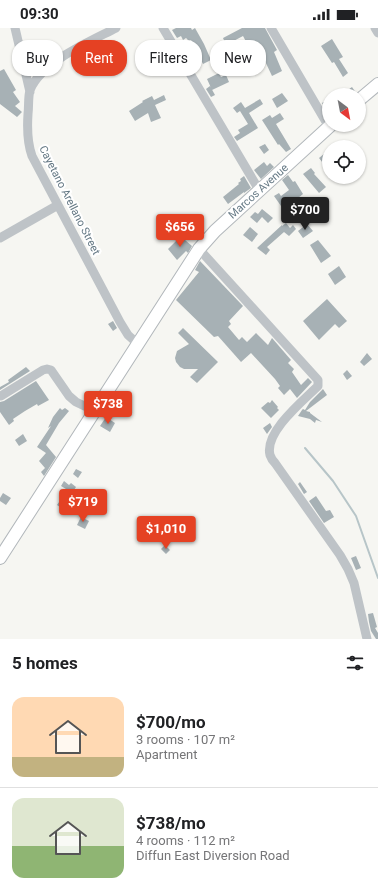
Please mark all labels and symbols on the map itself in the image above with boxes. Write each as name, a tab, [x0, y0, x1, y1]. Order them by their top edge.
north arrow	[322, 88, 366, 132]
street label: Cayetano Arellano Street	[36, 143, 103, 257]
street label: Marcos Avenue	[226, 161, 291, 222]
pin: $700	[281, 197, 329, 231]
pin: $656	[156, 214, 204, 248]
pin: $738	[84, 391, 132, 425]
pin: $719	[59, 489, 107, 523]
pin: $1,010	[133, 516, 199, 550]

